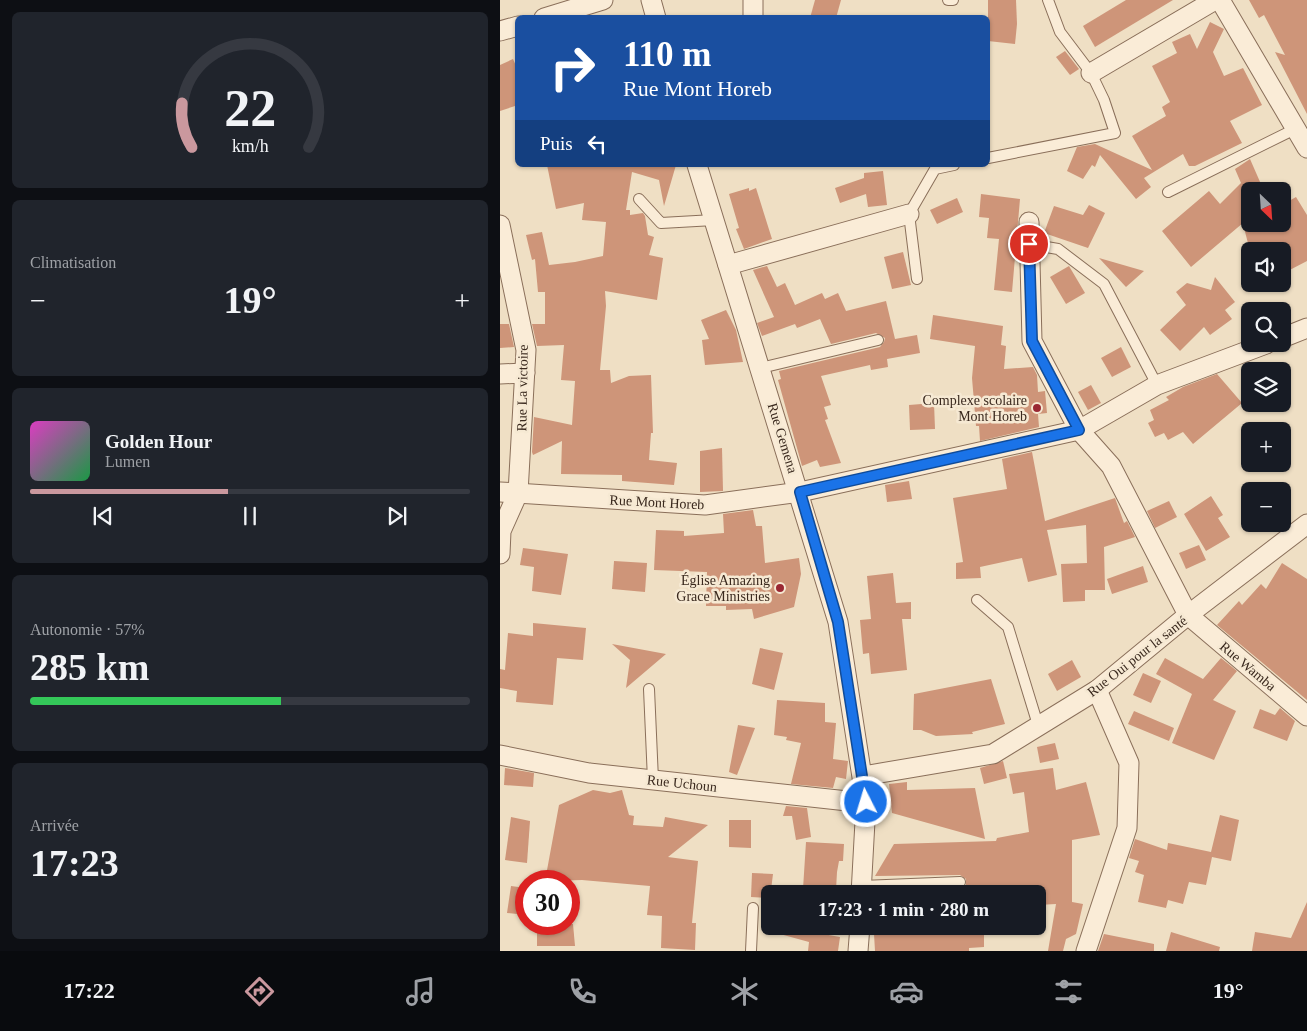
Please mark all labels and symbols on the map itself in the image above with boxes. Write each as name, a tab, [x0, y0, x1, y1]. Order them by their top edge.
north arrow	[1241, 182, 1291, 232]
pin	[1008, 223, 1050, 265]
street label: Rue La victoire	[514, 344, 531, 432]
place label: Complexe scolaire Mont Horeb	[922, 393, 1027, 424]
street label: Rue Gemena	[765, 401, 801, 476]
marker: Complexe scolaire Mont Horeb	[1031, 402, 1043, 414]
street label: Rue Mont Horeb	[609, 493, 705, 512]
place label: Église Amazing Grace Ministries	[676, 572, 770, 604]
marker: Église Amazing Grace Ministries	[774, 582, 786, 594]
street label: Rue Oui pour la santé	[1085, 613, 1190, 700]
street label: Rue Wamba	[1217, 639, 1279, 695]
street label: Rue Uchoun	[646, 772, 718, 795]
position arrow	[839, 775, 891, 827]
speed limit sign: 30	[515, 870, 580, 935]

